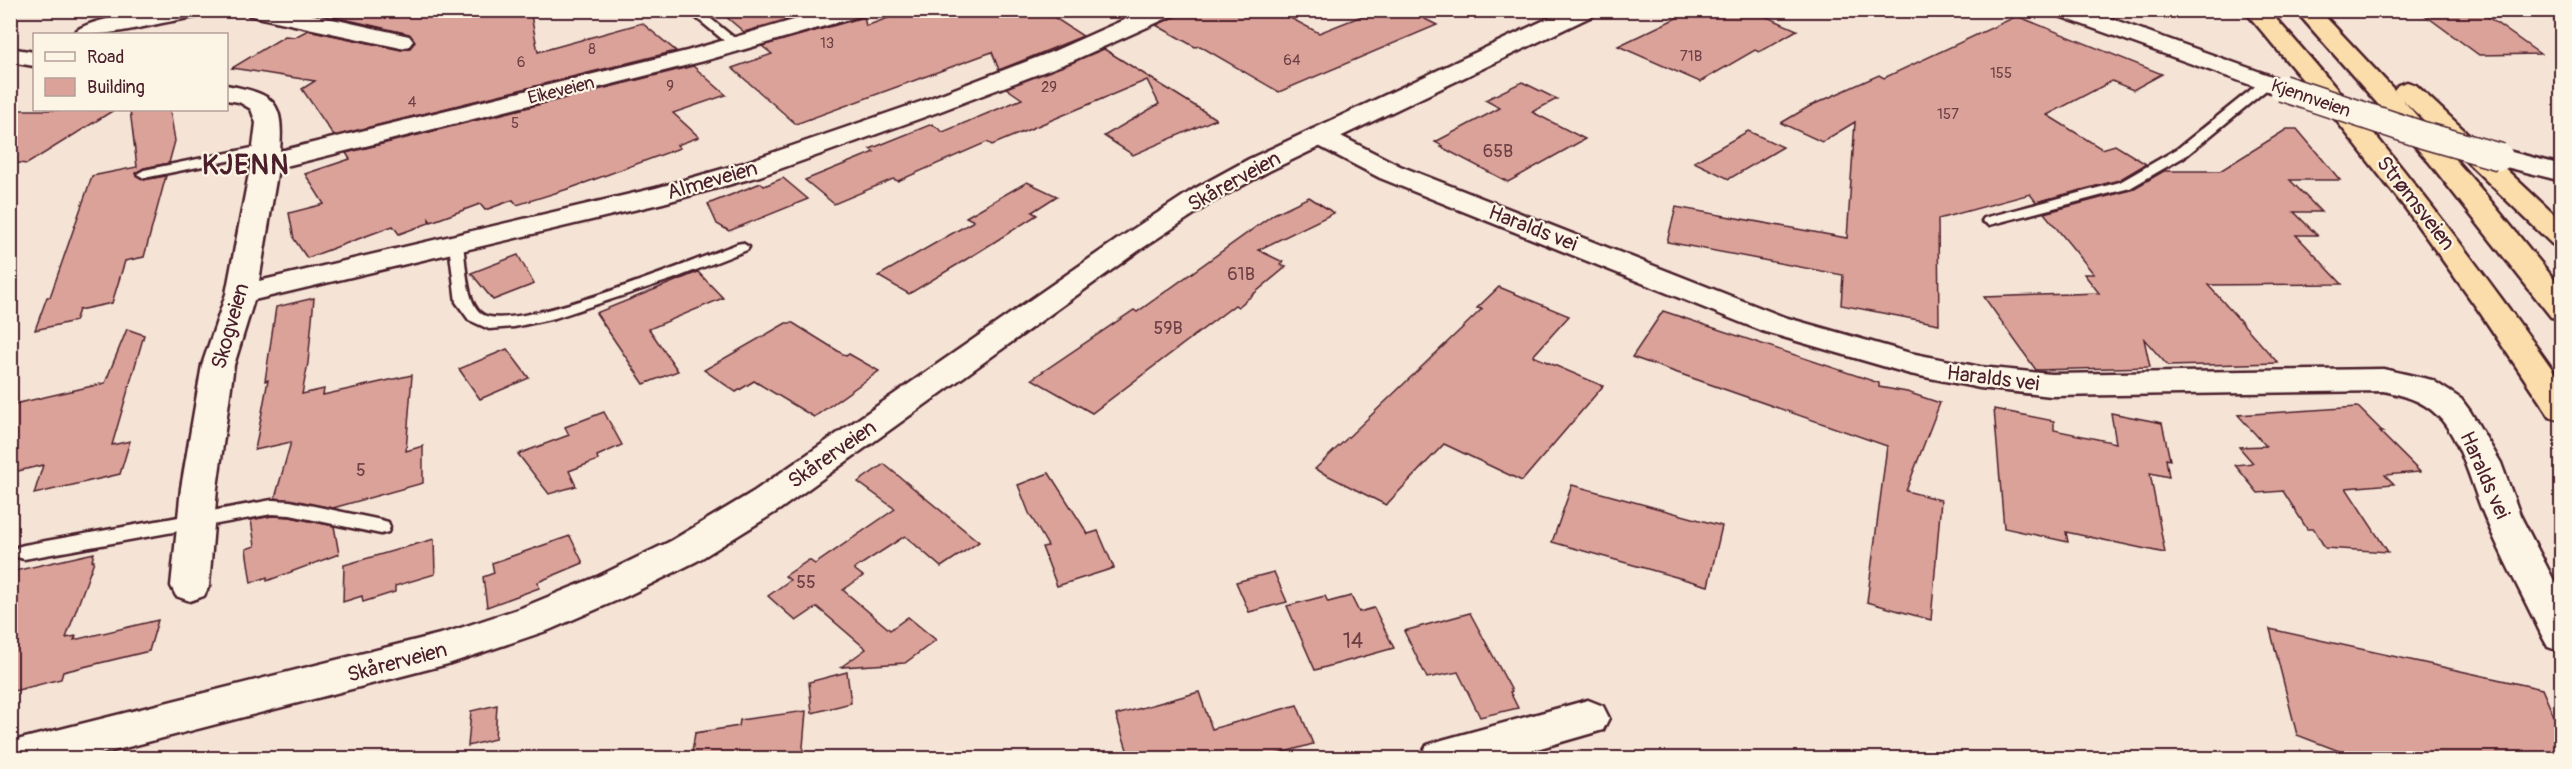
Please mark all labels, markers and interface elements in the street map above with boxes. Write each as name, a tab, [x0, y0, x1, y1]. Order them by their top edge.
legend	[33, 33, 228, 111]
house number: 13	[820, 34, 834, 53]
house number: 8	[588, 40, 596, 59]
text: Road	[87, 46, 124, 69]
house number: 71B	[1680, 47, 1702, 66]
house number: 64	[1283, 51, 1301, 70]
house number: 6	[517, 53, 525, 72]
house number: 155	[1990, 64, 2012, 83]
street label: Eikeveien	[525, 71, 597, 110]
street label: Kjennveien	[2268, 74, 2354, 123]
text: Building	[87, 76, 145, 99]
house number: 9	[666, 77, 674, 96]
house number: 29	[1041, 78, 1057, 97]
house number: 4	[408, 93, 417, 112]
house number: 157	[1937, 105, 1959, 124]
house number: 5	[511, 114, 519, 133]
house number: 65B	[1483, 140, 1513, 163]
street label: Skårerveien	[1183, 145, 1285, 218]
district label: KJENN	[202, 149, 290, 182]
street label: Strømsveien	[2370, 151, 2461, 256]
street label: Almeveien	[664, 155, 761, 206]
street label: Haralds vei	[1485, 199, 1581, 258]
house number: 61B	[1227, 263, 1255, 286]
street label: Skogveien	[205, 280, 256, 372]
house number: 59B	[1153, 317, 1183, 340]
street label: Haralds vei	[1945, 359, 2041, 398]
street label: Skårerveien	[783, 414, 882, 495]
street label: Haralds vei	[2453, 427, 2516, 523]
house number: 5	[356, 459, 366, 482]
house number: 55	[796, 571, 816, 594]
house number: 14	[1343, 628, 1363, 655]
street label: Skårerveien	[344, 636, 450, 689]

